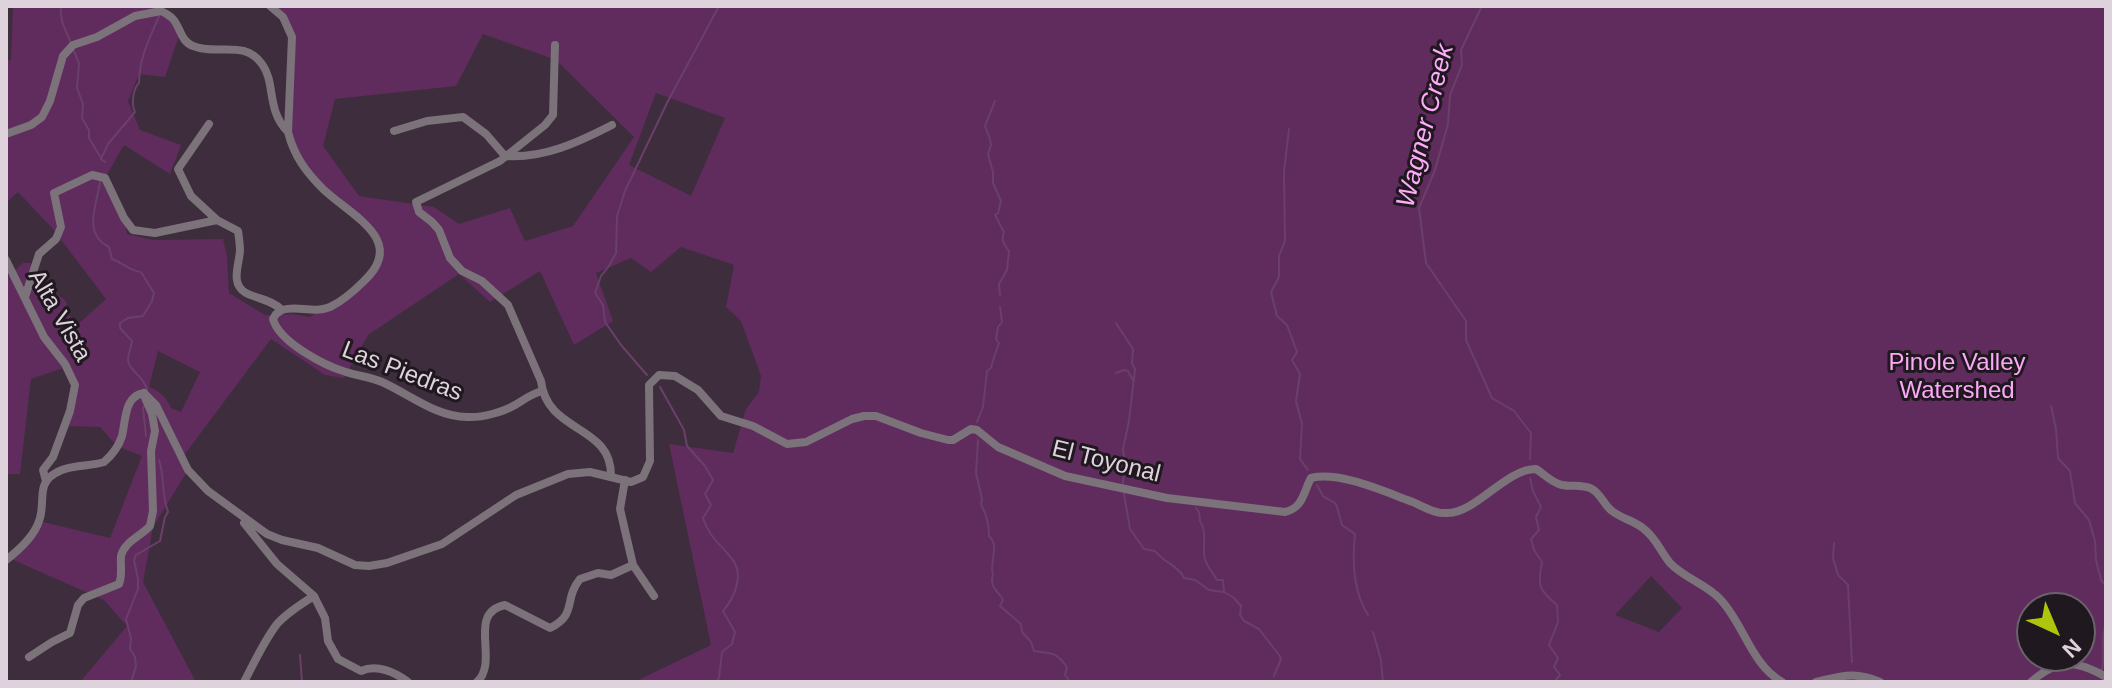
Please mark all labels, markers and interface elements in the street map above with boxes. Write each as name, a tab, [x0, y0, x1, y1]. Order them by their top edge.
water label: Wagner Creek	[1391, 41, 1461, 211]
street label: Alta Vista	[21, 265, 97, 367]
street label: Las Piedras	[338, 336, 466, 408]
park label: Pinole Valley Watershed	[1889, 349, 2025, 405]
street label: El Toyonal	[1049, 435, 1163, 489]
north arrow	[2016, 592, 2096, 672]
text: N	[2057, 634, 2086, 663]

